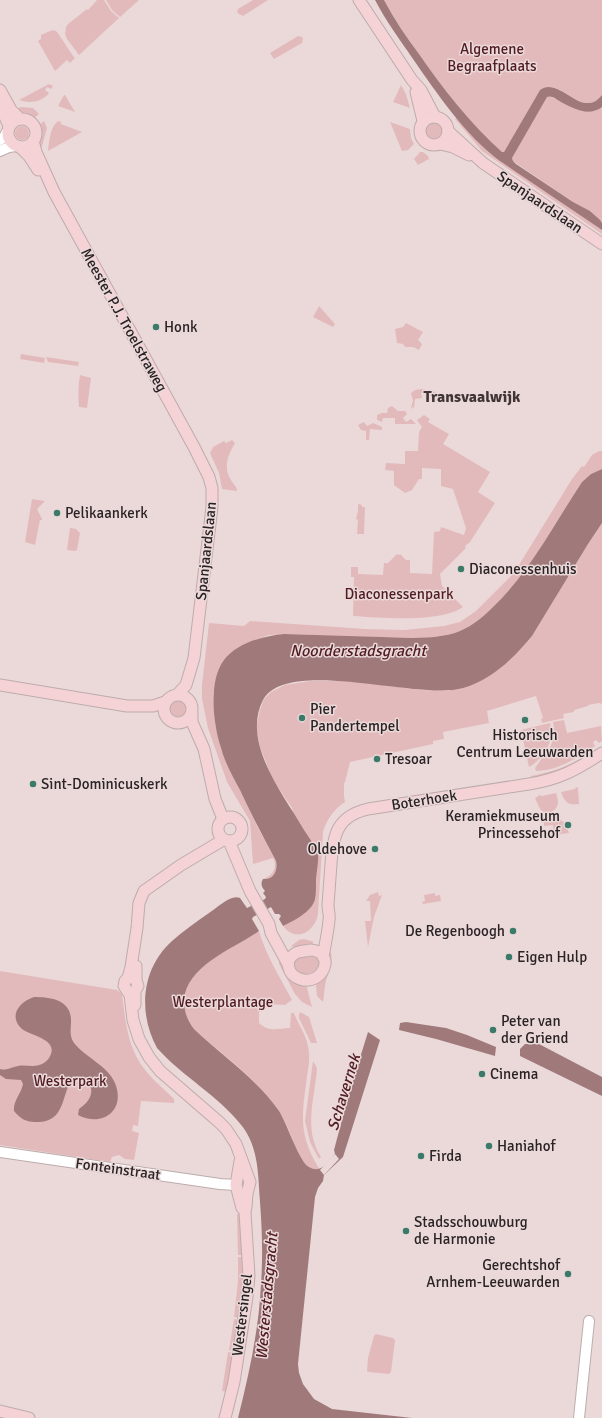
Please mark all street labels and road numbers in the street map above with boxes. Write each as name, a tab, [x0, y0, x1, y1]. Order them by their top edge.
street label: Spanjaardslaan	[494, 167, 586, 237]
street label: Meester P.J. Troelstraweg	[77, 245, 171, 395]
street label: Spanjaardslaan	[192, 501, 220, 601]
street label: Boterhoek	[390, 786, 458, 814]
street label: Fonteinstraat	[74, 1154, 162, 1184]
street label: Westersingel	[228, 1273, 256, 1357]

